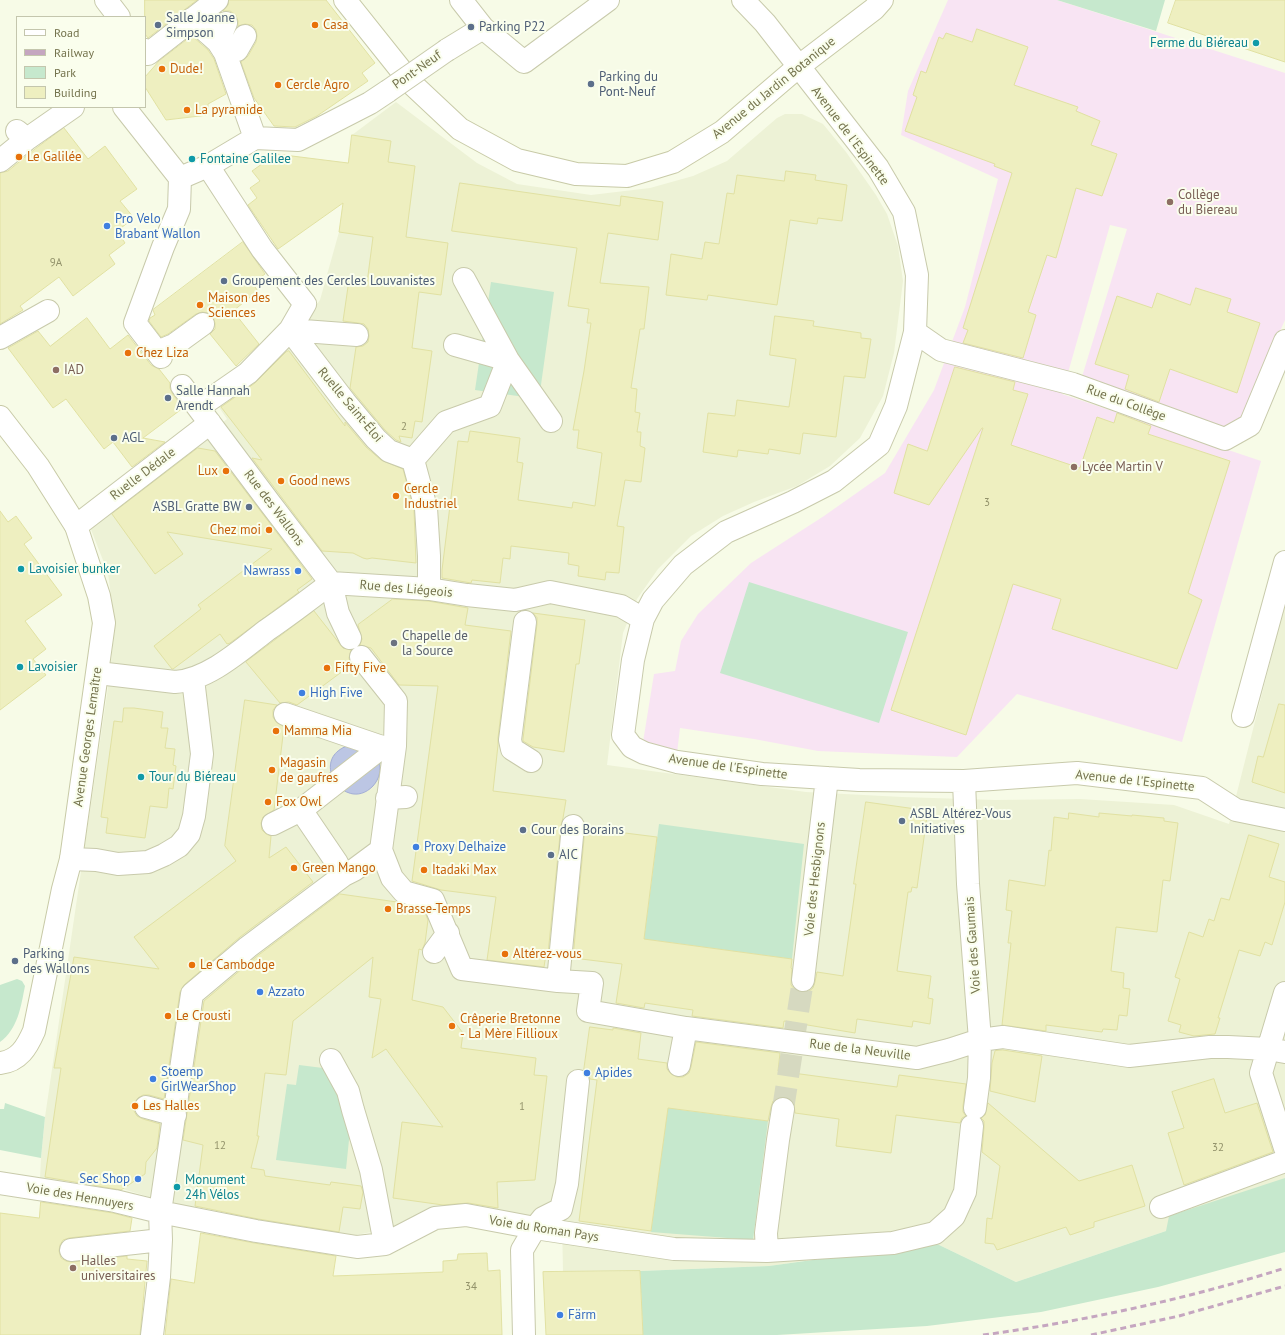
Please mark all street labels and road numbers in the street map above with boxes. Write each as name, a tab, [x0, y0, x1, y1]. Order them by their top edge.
street label: Avenue du Jardin Botanique	[709, 34, 839, 142]
street label: Pont-Neuf	[390, 48, 444, 92]
street label: Avenue de l'Espinette	[808, 84, 892, 188]
street label: Ruelle Saint-Éloi	[314, 364, 386, 446]
street label: Rue du Collège	[1084, 381, 1168, 425]
street label: Ruelle Dédale	[107, 444, 179, 504]
street label: Rue des Wallons	[240, 467, 308, 549]
street label: Rue des Liégeois	[359, 577, 453, 601]
street label: Avenue Georges Lemaître	[70, 666, 106, 808]
street label: Avenue de l'Espinette	[668, 751, 788, 783]
street label: Avenue de l'Espinette	[1075, 767, 1195, 795]
street label: Voie des Hesbignons	[801, 821, 829, 937]
street label: Voie des Gaumais	[962, 896, 984, 994]
street label: Rue de la Neuville	[809, 1036, 911, 1064]
street label: Voie des Hennuyers	[25, 1180, 135, 1214]
street label: Voie du Roman Pays	[488, 1213, 600, 1245]

